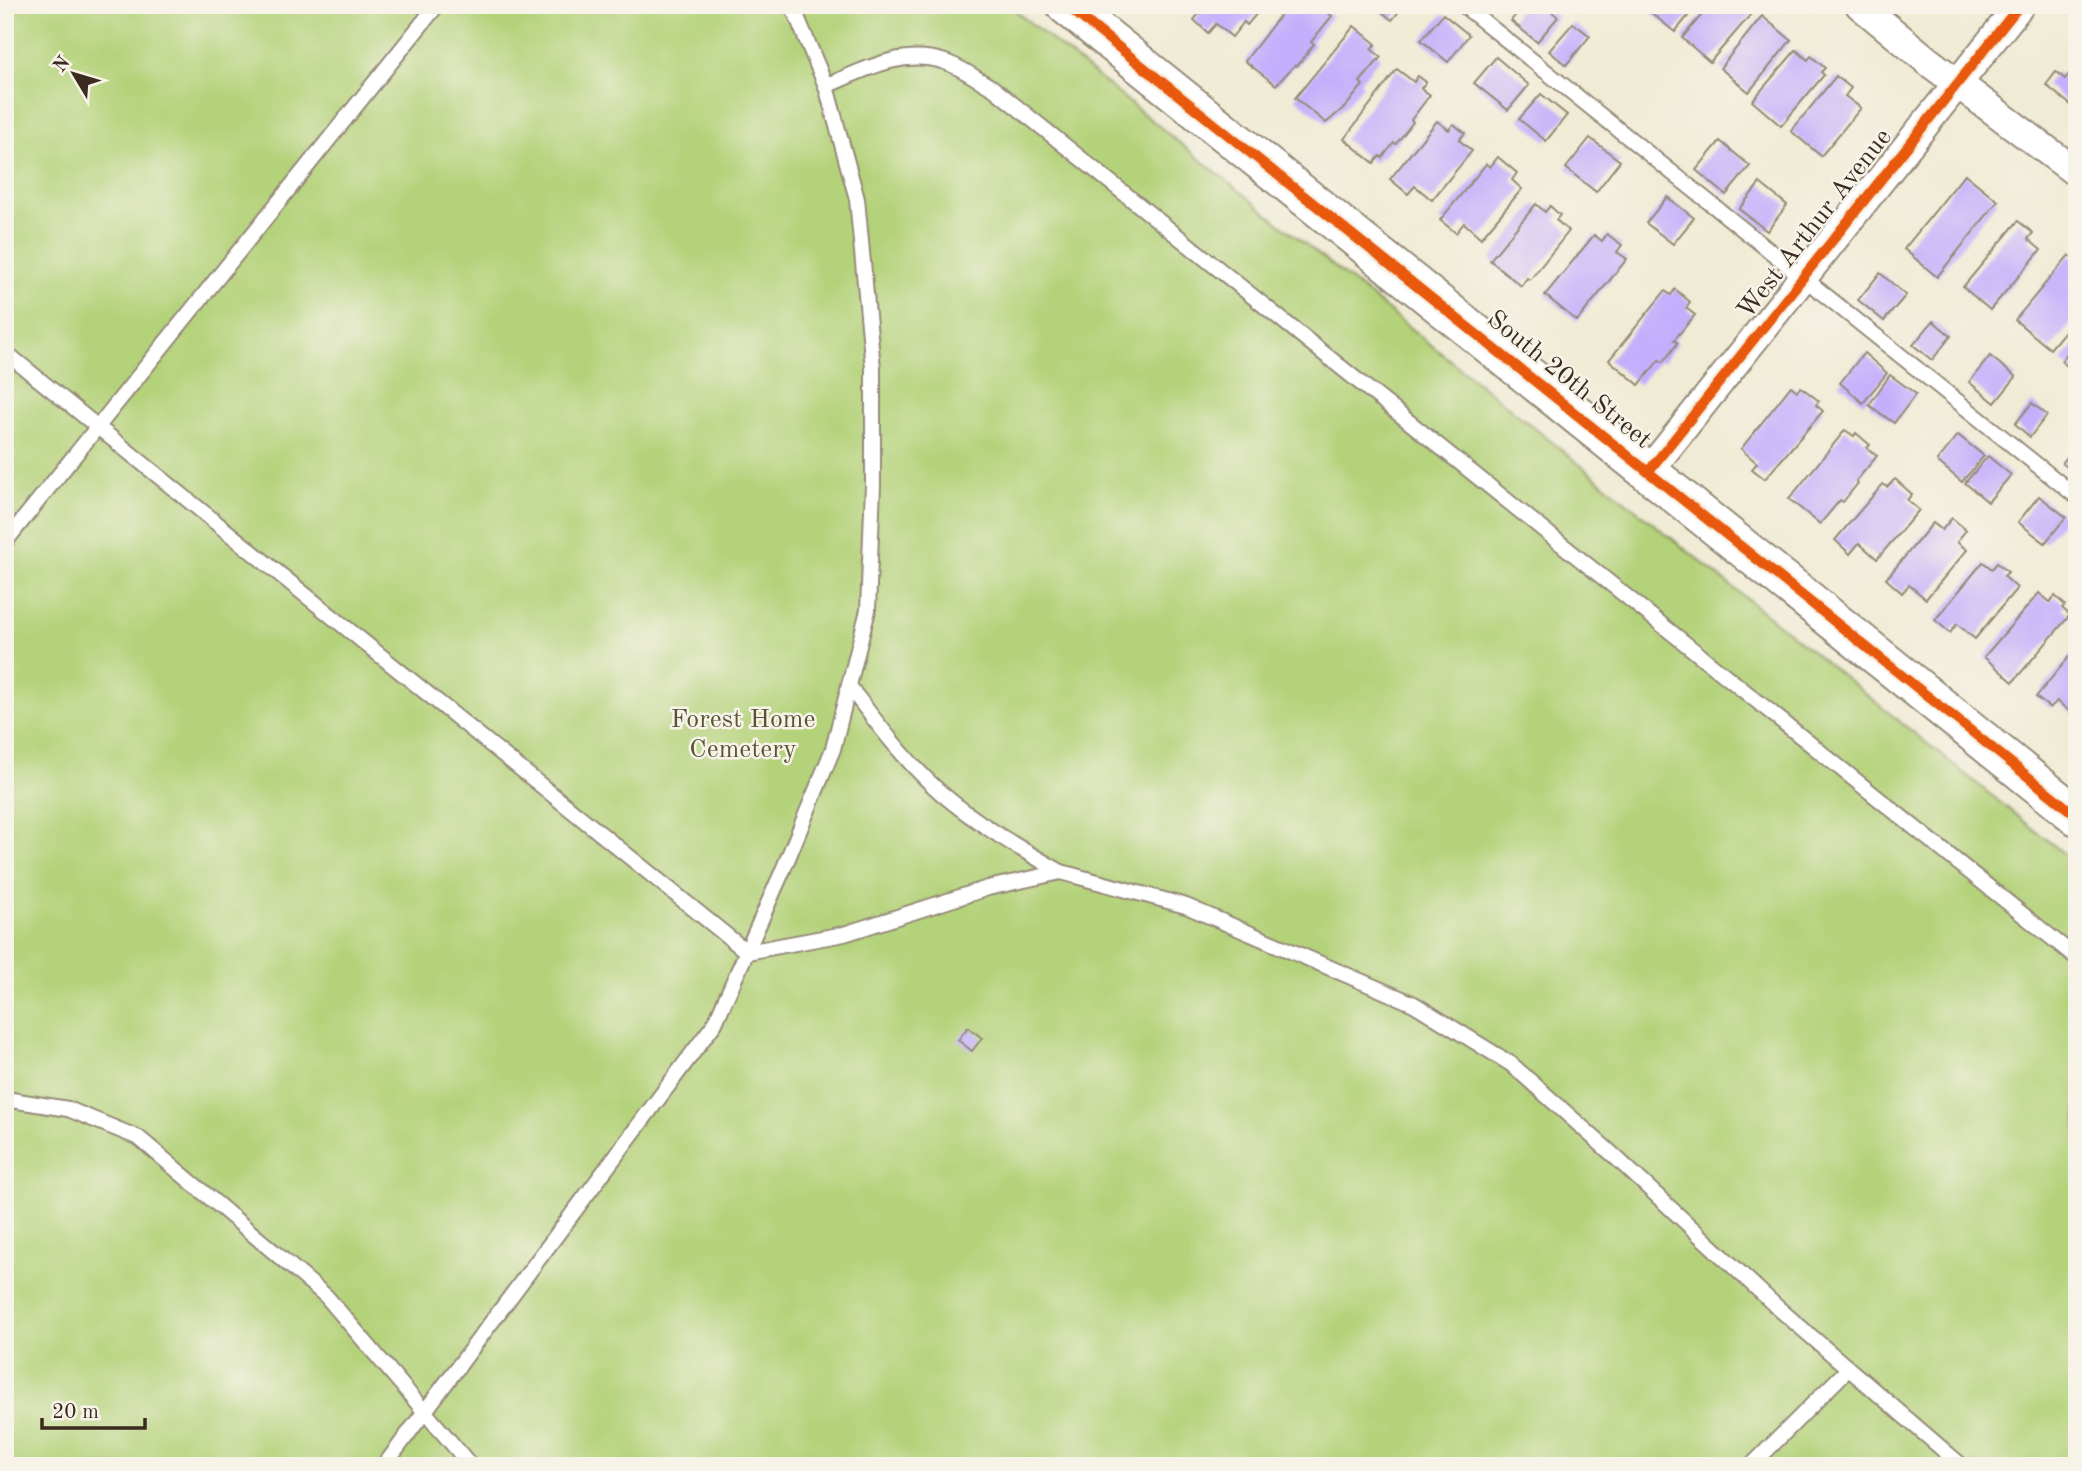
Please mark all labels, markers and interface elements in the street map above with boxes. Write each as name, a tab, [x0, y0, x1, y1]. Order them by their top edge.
north arrow	[38, 38, 108, 108]
text: N	[51, 53, 75, 77]
street label: West Arthur Avenue	[1733, 124, 1897, 324]
street label: South 20th Street	[1482, 306, 1656, 454]
park label: Forest Home Cemetery	[671, 707, 815, 763]
scale bar	[42, 1387, 145, 1431]
text: 20 m	[52, 1402, 99, 1423]

